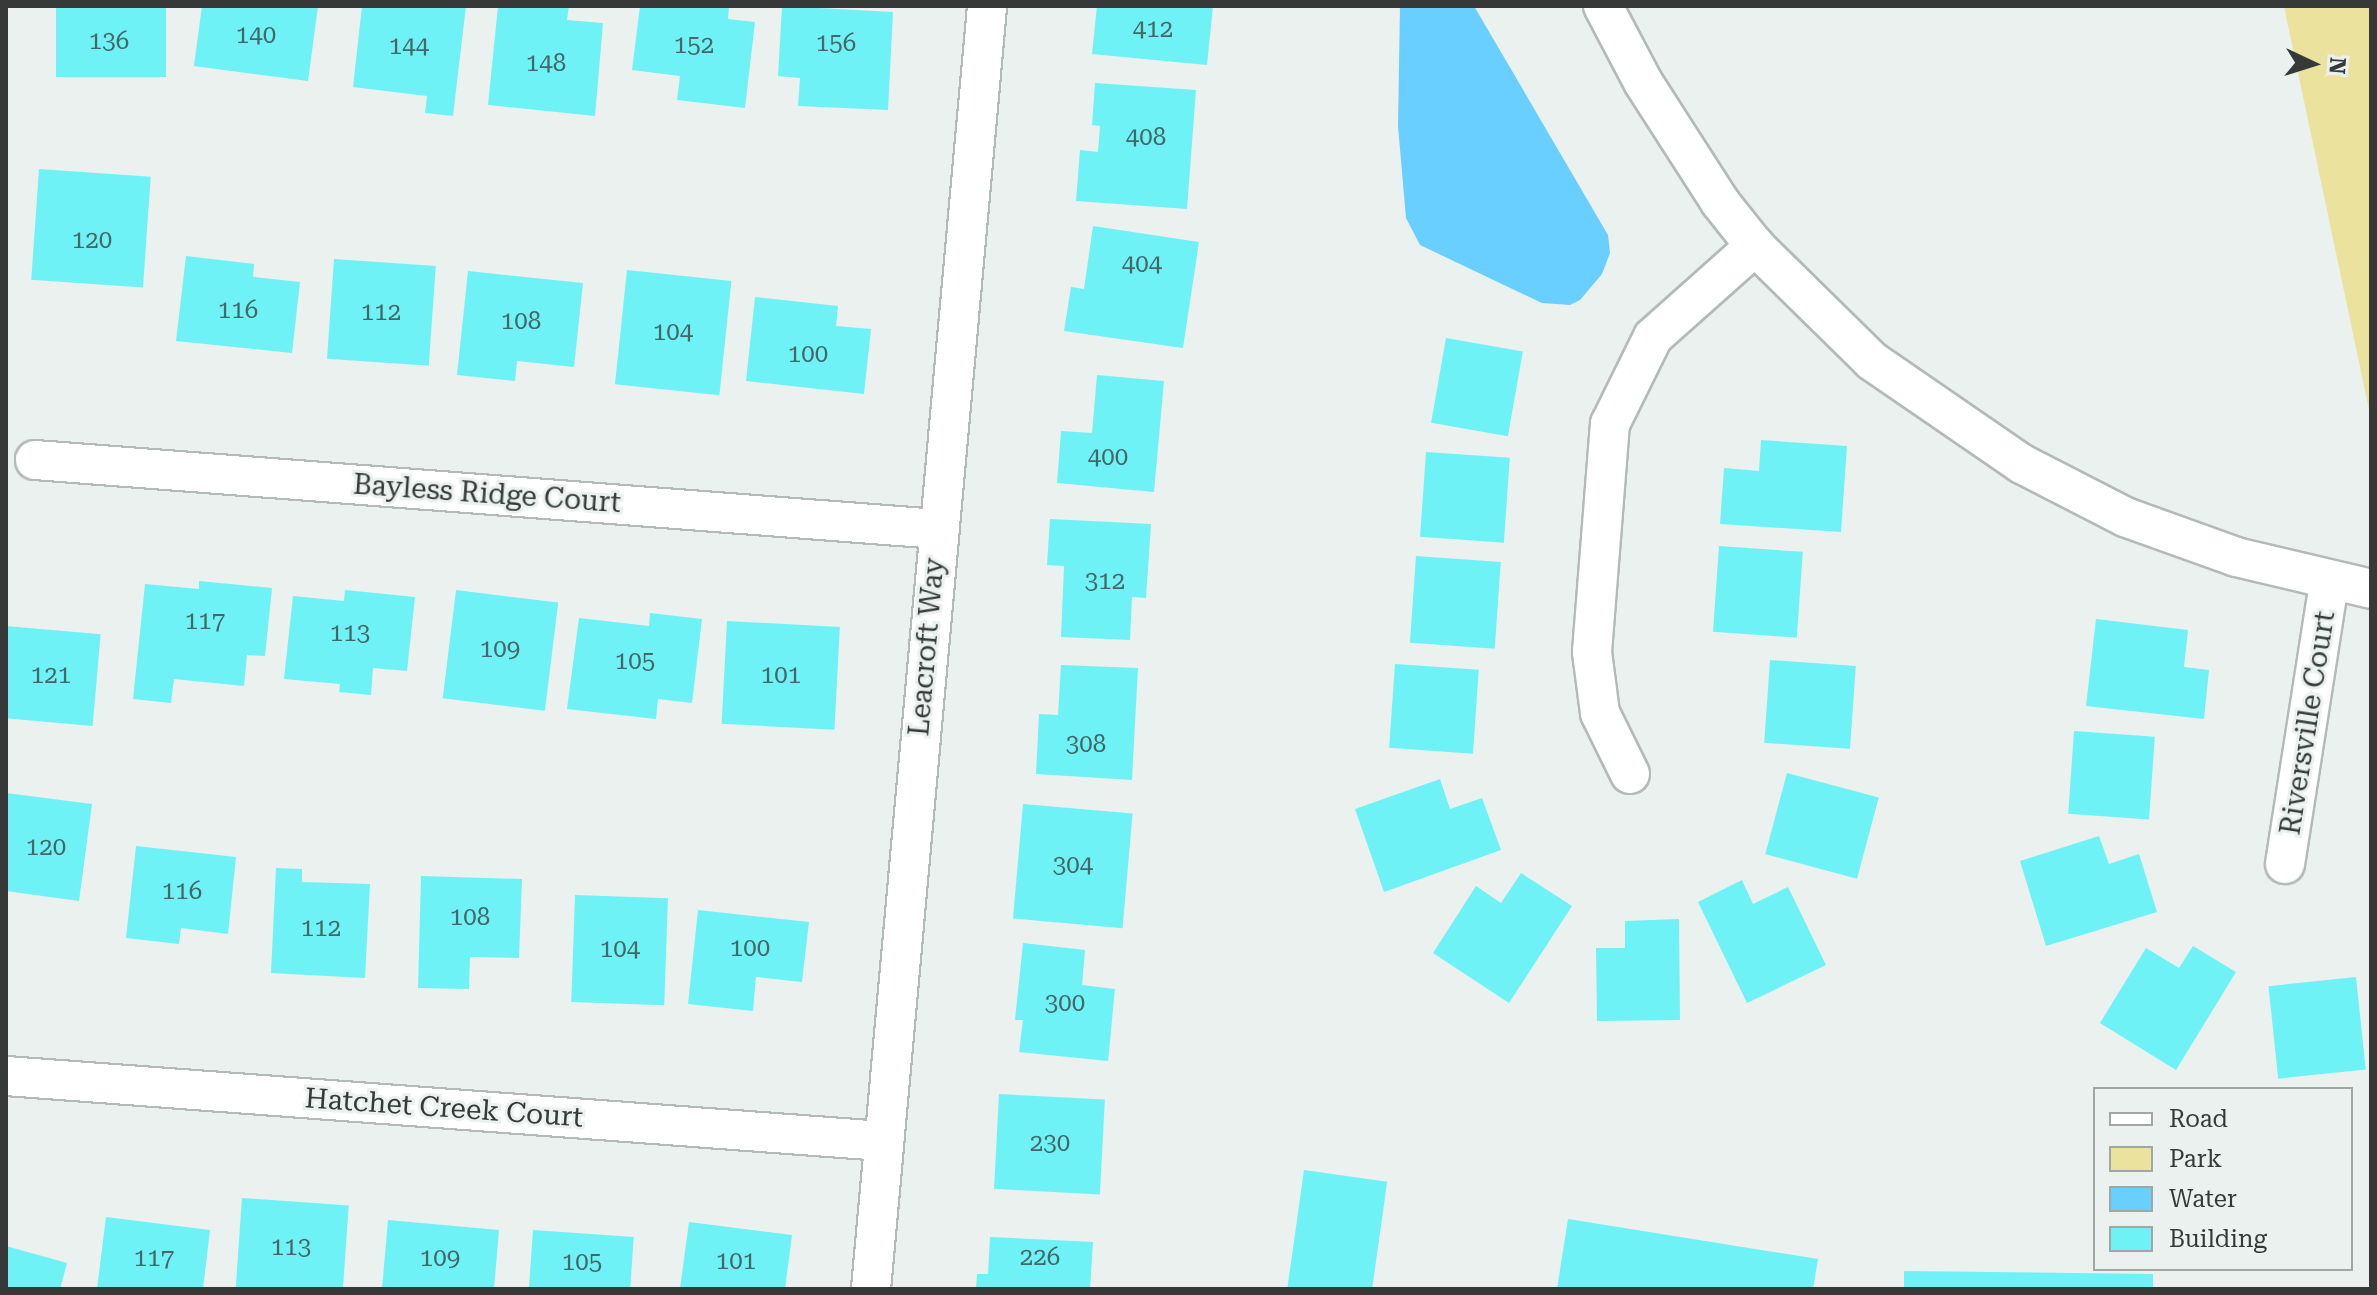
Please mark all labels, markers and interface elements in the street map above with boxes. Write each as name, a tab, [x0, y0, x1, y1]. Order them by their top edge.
house number: 412	[1133, 16, 1173, 44]
house number: 140	[236, 22, 276, 50]
north arrow	[2273, 24, 2353, 104]
house number: 136	[89, 28, 129, 56]
house number: 156	[816, 30, 856, 58]
house number: 152	[674, 32, 714, 60]
house number: 144	[389, 33, 429, 61]
house number: 148	[526, 50, 566, 78]
text: N	[2324, 56, 2351, 75]
house number: 408	[1126, 124, 1166, 152]
house number: 120	[72, 227, 112, 255]
house number: 404	[1122, 251, 1162, 279]
house number: 116	[218, 297, 258, 325]
house number: 112	[361, 299, 401, 327]
house number: 108	[501, 308, 541, 336]
house number: 104	[653, 319, 693, 347]
house number: 100	[788, 341, 828, 369]
house number: 400	[1088, 444, 1128, 472]
street label: Bayless Ridge Court	[352, 468, 622, 520]
street label: Leacroft Way	[902, 557, 952, 737]
house number: 312	[1085, 568, 1125, 596]
house number: 117	[185, 608, 225, 636]
street label: Riversville Court	[2274, 609, 2342, 837]
house number: 113	[330, 620, 370, 648]
house number: 109	[480, 636, 520, 664]
house number: 105	[615, 648, 655, 676]
house number: 121	[31, 662, 71, 690]
house number: 101	[761, 662, 801, 690]
house number: 308	[1066, 731, 1106, 759]
house number: 120	[26, 834, 66, 862]
house number: 304	[1053, 852, 1093, 880]
house number: 116	[162, 878, 202, 906]
house number: 108	[450, 904, 490, 932]
house number: 112	[301, 915, 341, 943]
house number: 100	[730, 935, 770, 963]
house number: 104	[600, 936, 640, 964]
house number: 300	[1045, 990, 1085, 1018]
street label: Hatchet Creek Court	[304, 1082, 584, 1134]
legend	[2093, 1087, 2353, 1271]
text: Road	[2169, 1105, 2228, 1133]
house number: 230	[1030, 1130, 1070, 1158]
text: Park	[2169, 1145, 2222, 1173]
text: Water	[2169, 1185, 2237, 1213]
text: Building	[2169, 1225, 2267, 1253]
house number: 113	[271, 1234, 311, 1262]
house number: 226	[1020, 1244, 1060, 1272]
house number: 117	[134, 1245, 174, 1273]
house number: 109	[420, 1245, 460, 1273]
house number: 101	[716, 1248, 756, 1276]
house number: 105	[562, 1249, 602, 1277]

